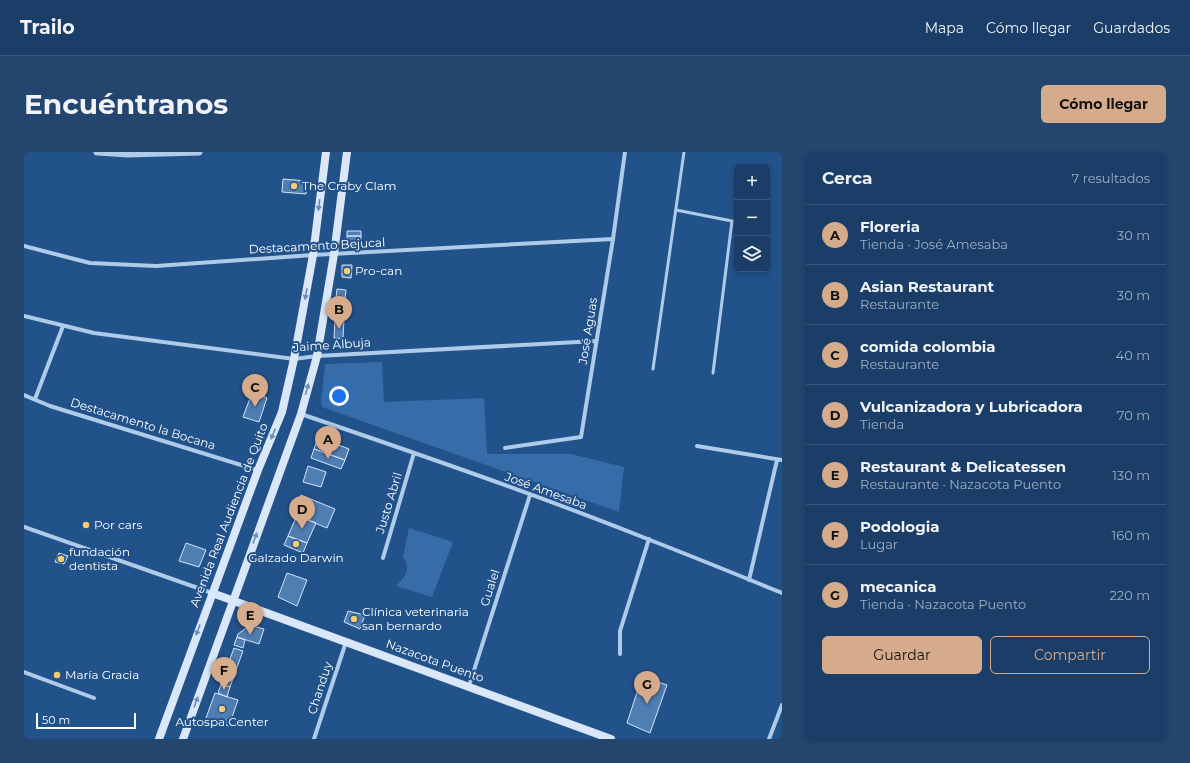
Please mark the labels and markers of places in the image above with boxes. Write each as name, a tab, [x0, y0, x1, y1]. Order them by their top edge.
place label: The Craby Clam	[302, 178, 396, 193]
marker: The Craby Clam	[289, 181, 299, 191]
place label: Pro-can	[355, 263, 402, 278]
marker: Pro-can	[342, 266, 352, 276]
pin: B	[326, 296, 352, 329]
pin: C	[242, 374, 268, 407]
pin: A	[315, 426, 341, 459]
pin: D	[289, 496, 315, 529]
place label: Por cars	[94, 517, 143, 532]
marker: Por cars	[81, 520, 91, 530]
marker: Galzado Darwin	[291, 539, 301, 549]
place label: fundación dentista	[69, 544, 130, 573]
place label: Galzado Darwin	[248, 550, 344, 565]
marker: fundación dentista	[56, 554, 66, 564]
pin: E	[237, 602, 263, 635]
place label: Clínica veterinaria san bernardo	[362, 604, 469, 633]
marker: Clínica veterinaria san bernardo	[349, 614, 359, 624]
pin: F	[211, 657, 237, 690]
place label: María Gracia	[65, 667, 139, 682]
marker: María Gracia	[52, 670, 62, 680]
pin: G	[634, 671, 660, 704]
marker: Autospa Center	[217, 704, 227, 714]
place label: Autospa Center	[175, 714, 269, 729]

